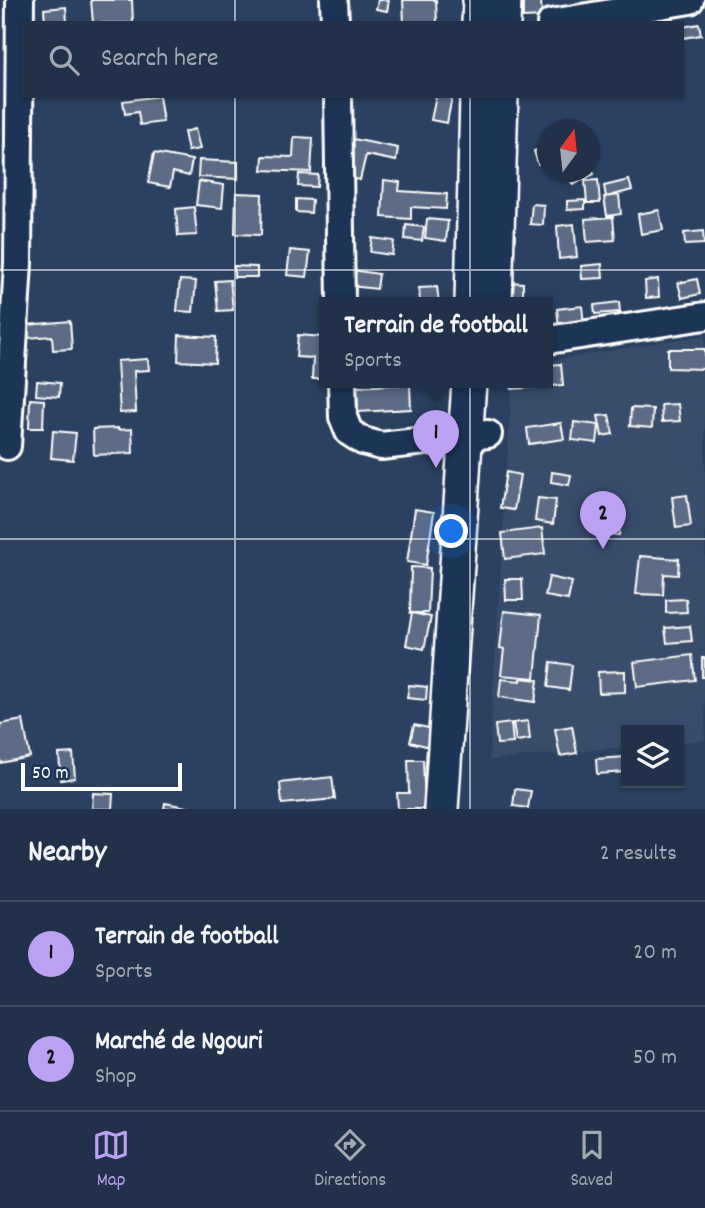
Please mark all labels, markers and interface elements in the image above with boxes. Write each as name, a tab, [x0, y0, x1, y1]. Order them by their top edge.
search box	[21, 21, 684, 98]
icon: search	[45, 41, 83, 79]
text: Search here	[101, 41, 219, 78]
north arrow	[537, 119, 600, 182]
popup	[319, 297, 553, 388]
text: Terrain de football	[344, 308, 528, 345]
text: Sports	[344, 345, 402, 378]
pin: 1	[413, 410, 459, 468]
pin: 2	[580, 491, 626, 549]
your location	[434, 514, 468, 548]
map controls	[621, 725, 684, 788]
button: layers	[621, 725, 684, 788]
scale bar	[21, 760, 182, 792]
text: 50 m	[32, 761, 69, 788]
text: Nearby	[28, 833, 106, 876]
text: 2 results	[600, 838, 677, 871]
text: Terrain de football	[95, 919, 278, 956]
text: 1	[48, 937, 54, 970]
text: 20 m	[633, 937, 677, 970]
text: Sports	[95, 956, 153, 989]
text: Marché de Ngouri	[95, 1024, 263, 1061]
text: 2	[46, 1042, 56, 1075]
text: 50 m	[633, 1042, 677, 1075]
text: Shop	[95, 1061, 137, 1094]
tab: Map	[92, 1126, 130, 1195]
tab: Directions	[314, 1126, 386, 1195]
tab: Saved	[570, 1126, 613, 1195]

